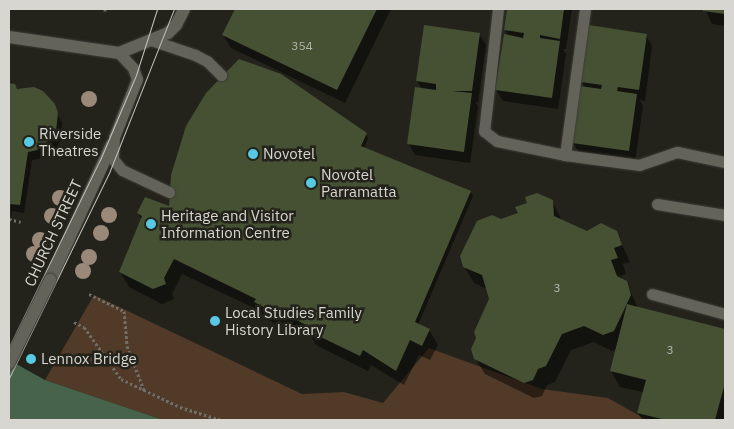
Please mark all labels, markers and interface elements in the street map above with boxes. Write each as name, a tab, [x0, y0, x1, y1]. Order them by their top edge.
house number: 354	[291, 39, 313, 53]
place label: Riverside Theatres	[39, 124, 101, 159]
marker: Riverside Theatres	[23, 136, 35, 148]
place label: Novotel	[263, 145, 315, 163]
marker: Novotel	[247, 148, 259, 160]
place label: Novotel Parramatta	[321, 165, 396, 200]
street label: CHURCH STREET	[20, 177, 86, 289]
marker: Novotel Parramatta	[305, 177, 317, 189]
place label: Heritage and Visitor Information Centre	[161, 206, 294, 241]
marker: Heritage and Visitor Information Centre	[145, 218, 157, 230]
house number: 3	[553, 281, 561, 295]
place label: Local Studies Family History Library	[225, 303, 362, 338]
marker: Local Studies Family History Library	[209, 315, 221, 327]
house number: 3	[666, 343, 674, 357]
place label: Lennox Bridge	[41, 350, 137, 368]
marker: Lennox Bridge	[25, 353, 37, 365]

